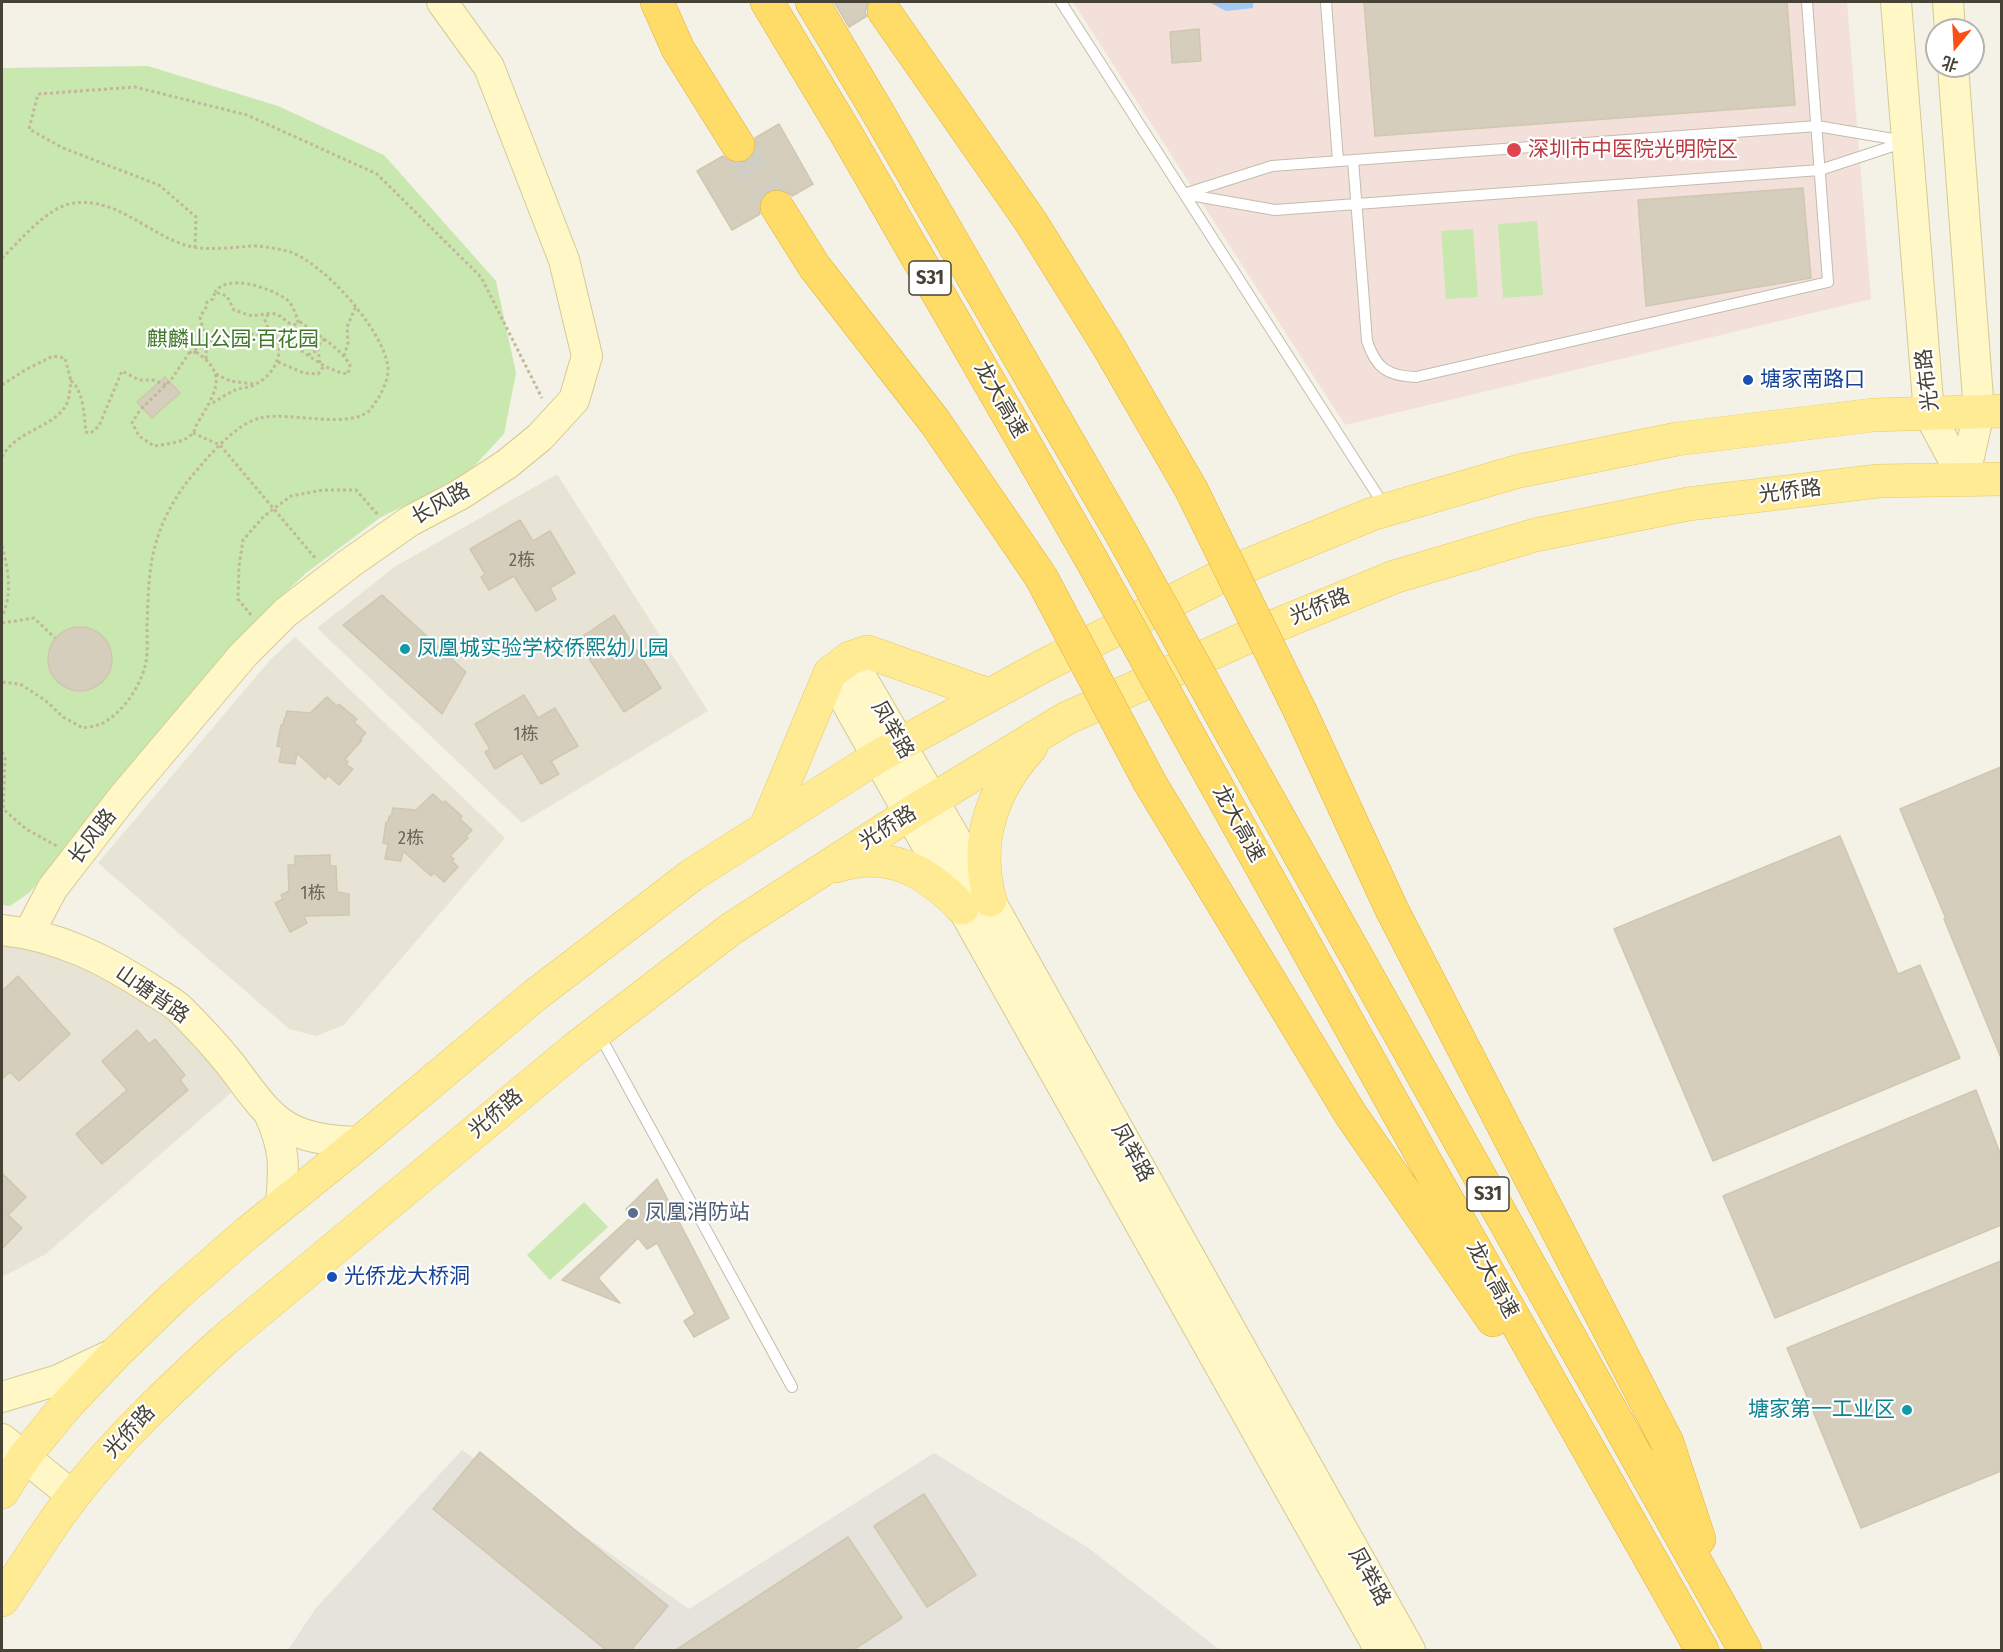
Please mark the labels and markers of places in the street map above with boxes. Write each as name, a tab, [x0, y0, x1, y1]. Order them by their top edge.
place label: 深圳市中医院光明院区	[1528, 137, 1738, 163]
marker: 深圳市中医院光明院区	[1505, 141, 1523, 159]
place label: 塘家南路口	[1760, 367, 1865, 393]
marker: 塘家南路口	[1741, 373, 1755, 387]
place label: 凤凰城实验学校侨熙幼儿园	[417, 636, 669, 662]
marker: 凤凰城实验学校侨熙幼儿园	[398, 642, 412, 656]
place label: 凤凰消防站	[645, 1200, 750, 1226]
marker: 凤凰消防站	[626, 1206, 640, 1220]
place label: 光侨龙大桥洞	[344, 1264, 470, 1290]
marker: 光侨龙大桥洞	[325, 1270, 339, 1284]
place label: 塘家第一工业区	[1748, 1397, 1895, 1423]
marker: 塘家第一工业区	[1900, 1403, 1914, 1417]

